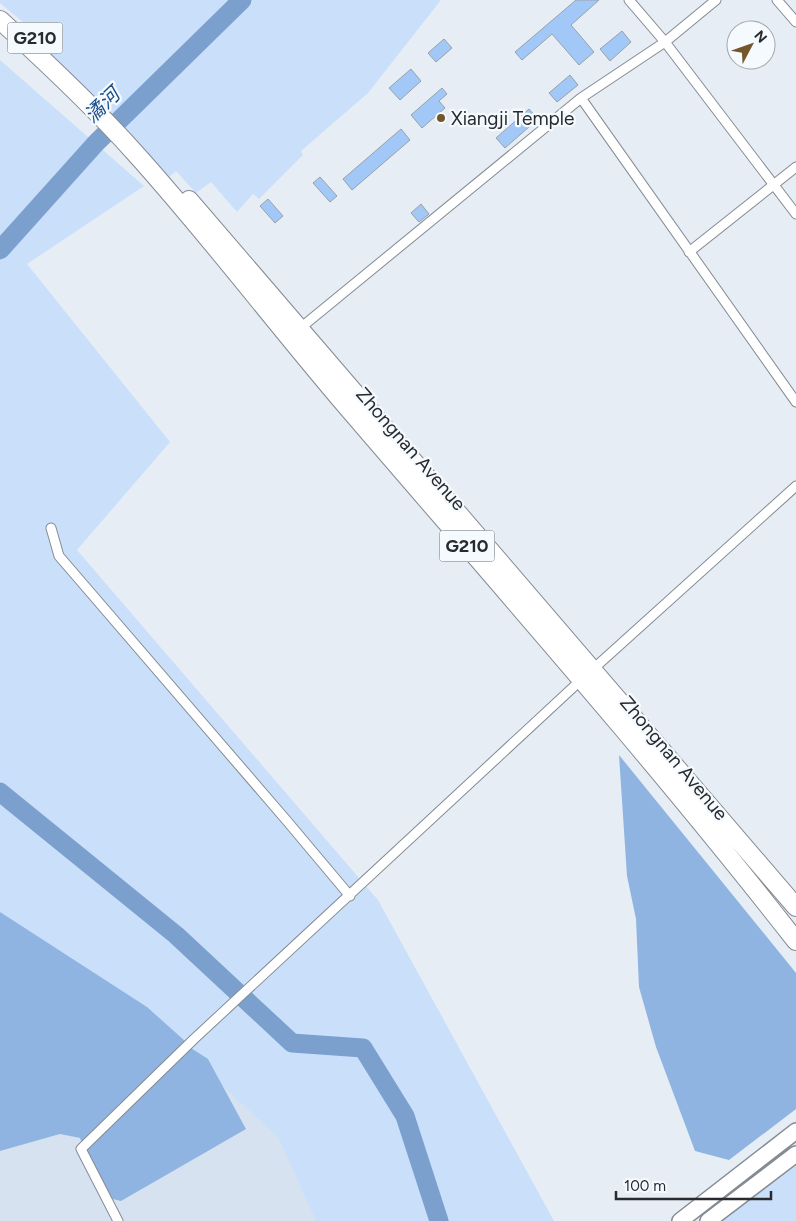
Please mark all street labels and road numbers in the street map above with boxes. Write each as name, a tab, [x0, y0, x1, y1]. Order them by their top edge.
road number: G210	[8, 22, 62, 54]
street label: Zhongnan Avenue	[351, 383, 471, 515]
road number: G210	[440, 530, 494, 562]
street label: Zhongnan Avenue	[615, 691, 733, 825]

